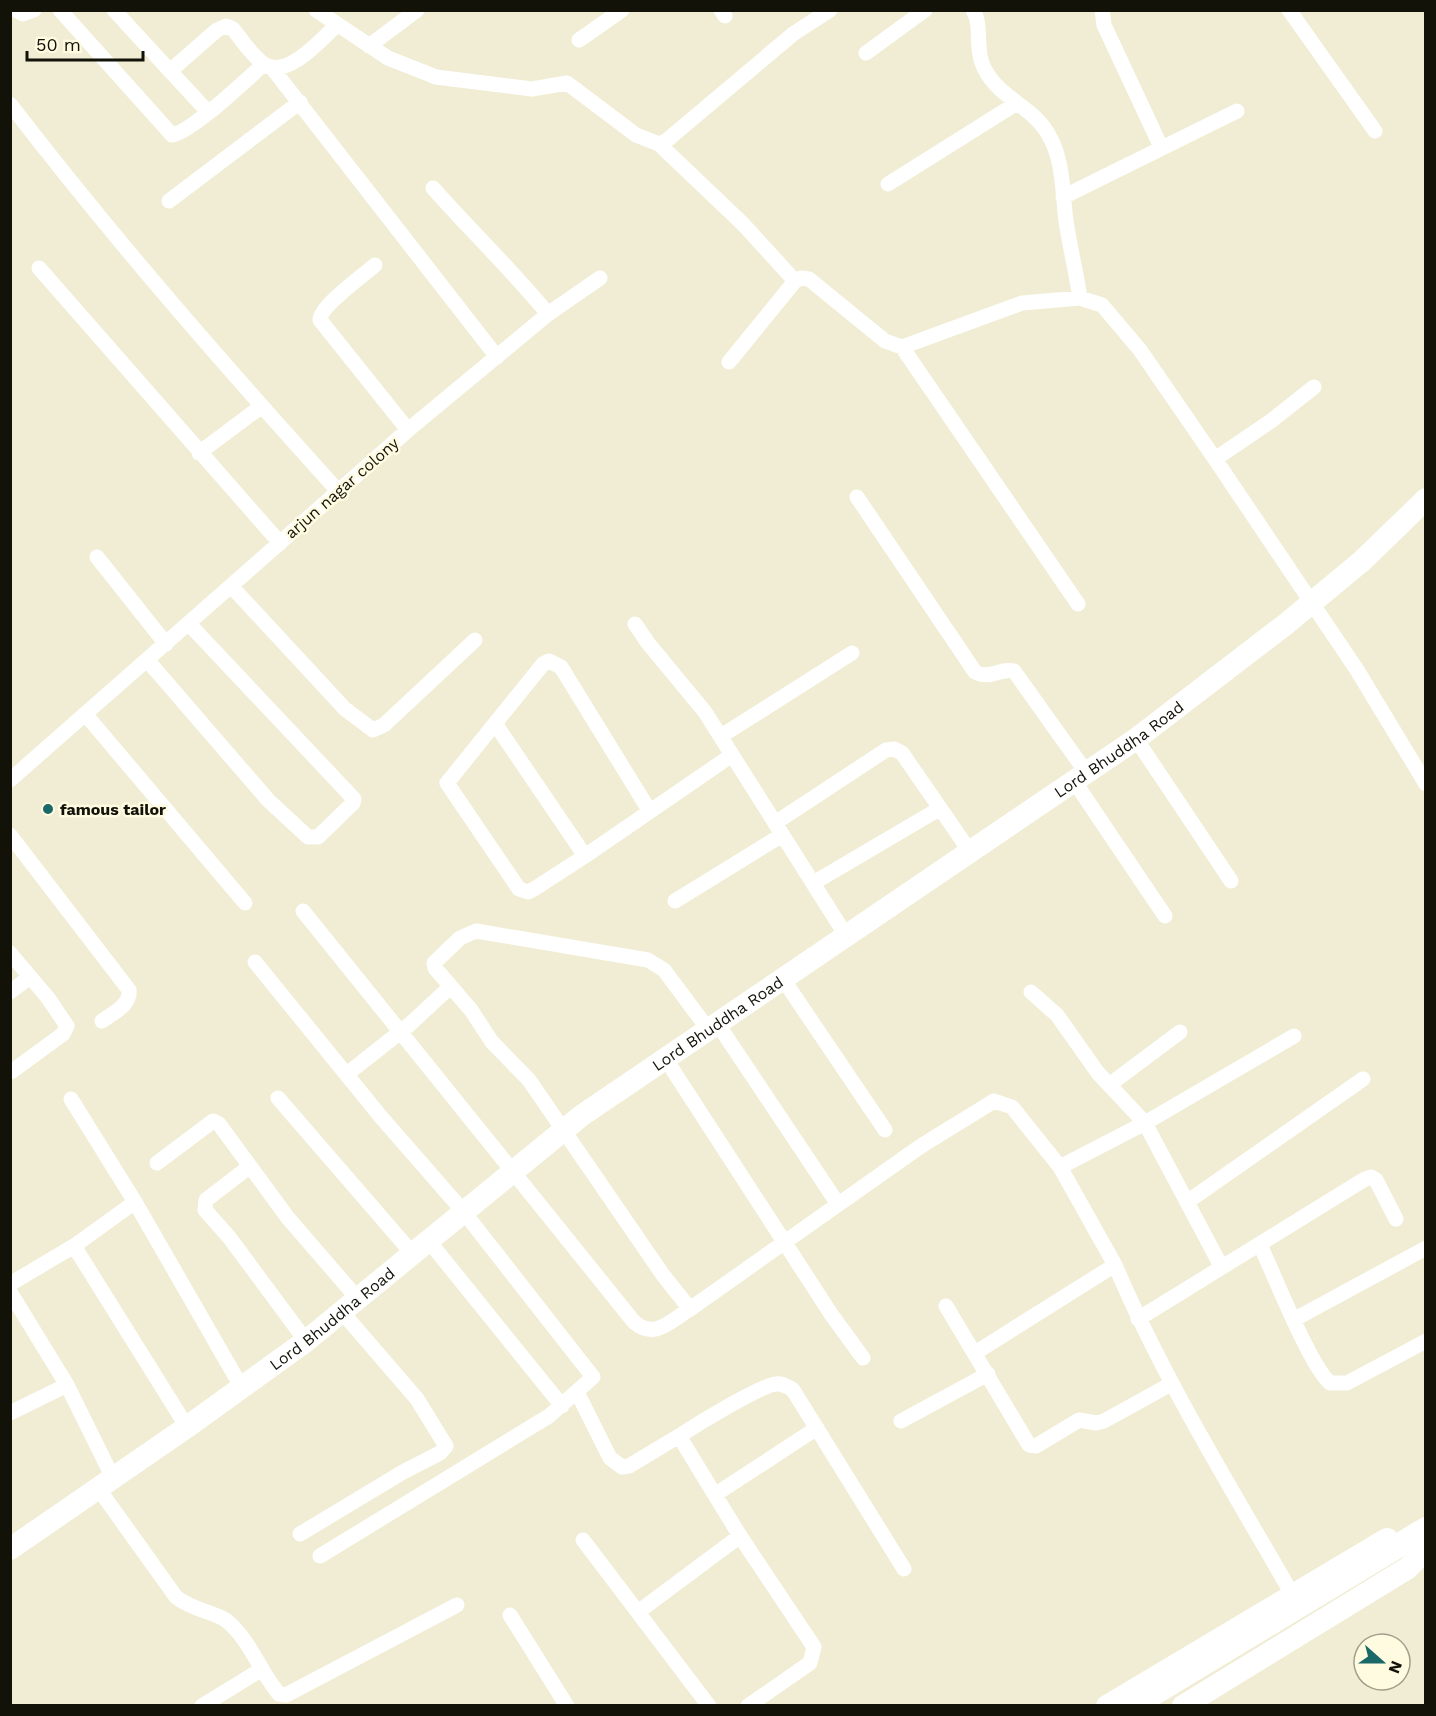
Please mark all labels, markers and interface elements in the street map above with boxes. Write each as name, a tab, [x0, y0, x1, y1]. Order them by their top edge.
scale bar	[27, 24, 142, 62]
text: 50 m	[36, 34, 81, 55]
street label: arjun nagar colony	[281, 433, 403, 542]
street label: Lord Bhuddha Road	[1050, 697, 1187, 801]
place label: famous tailor	[60, 800, 166, 819]
marker: famous tailor	[41, 802, 55, 816]
street label: Lord Bhuddha Road	[648, 972, 787, 1075]
street label: Lord Bhuddha Road	[266, 1263, 398, 1374]
north arrow	[1352, 1632, 1412, 1692]
text: N	[1385, 1658, 1407, 1676]

